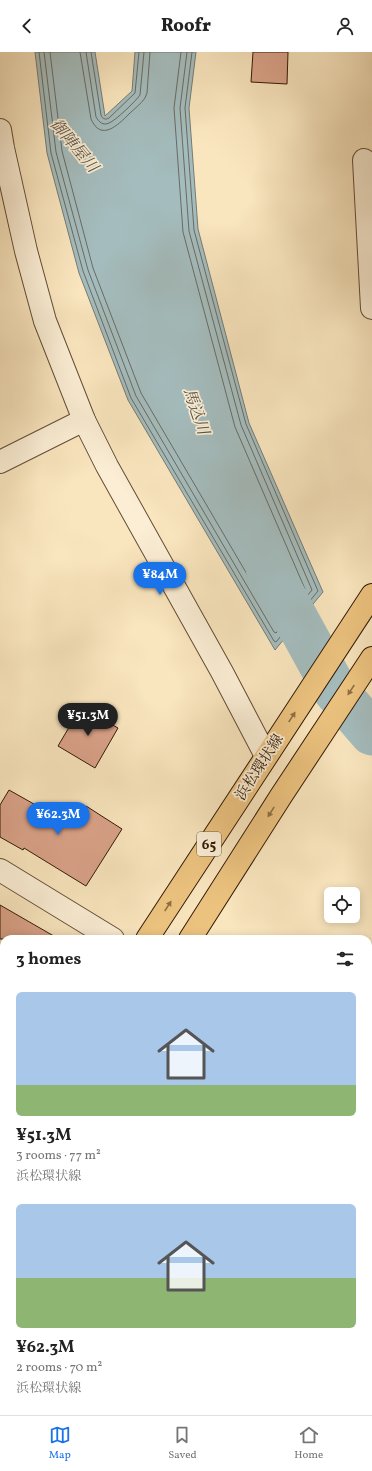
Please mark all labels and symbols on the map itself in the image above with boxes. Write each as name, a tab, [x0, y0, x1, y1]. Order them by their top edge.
water label: 御陣屋川	[44, 115, 104, 179]
water label: 馬込川	[177, 385, 214, 440]
pin: ¥84M	[136, 562, 184, 596]
one-way arrow	[347, 684, 354, 696]
pin: ¥51.3M	[55, 703, 121, 737]
one-way arrow	[288, 712, 296, 722]
street label: 浜松環状線	[231, 731, 289, 805]
pin: ¥62.3M	[25, 802, 91, 836]
one-way arrow	[267, 807, 275, 817]
road number: 65	[197, 832, 221, 856]
one-way arrow	[164, 901, 172, 911]

